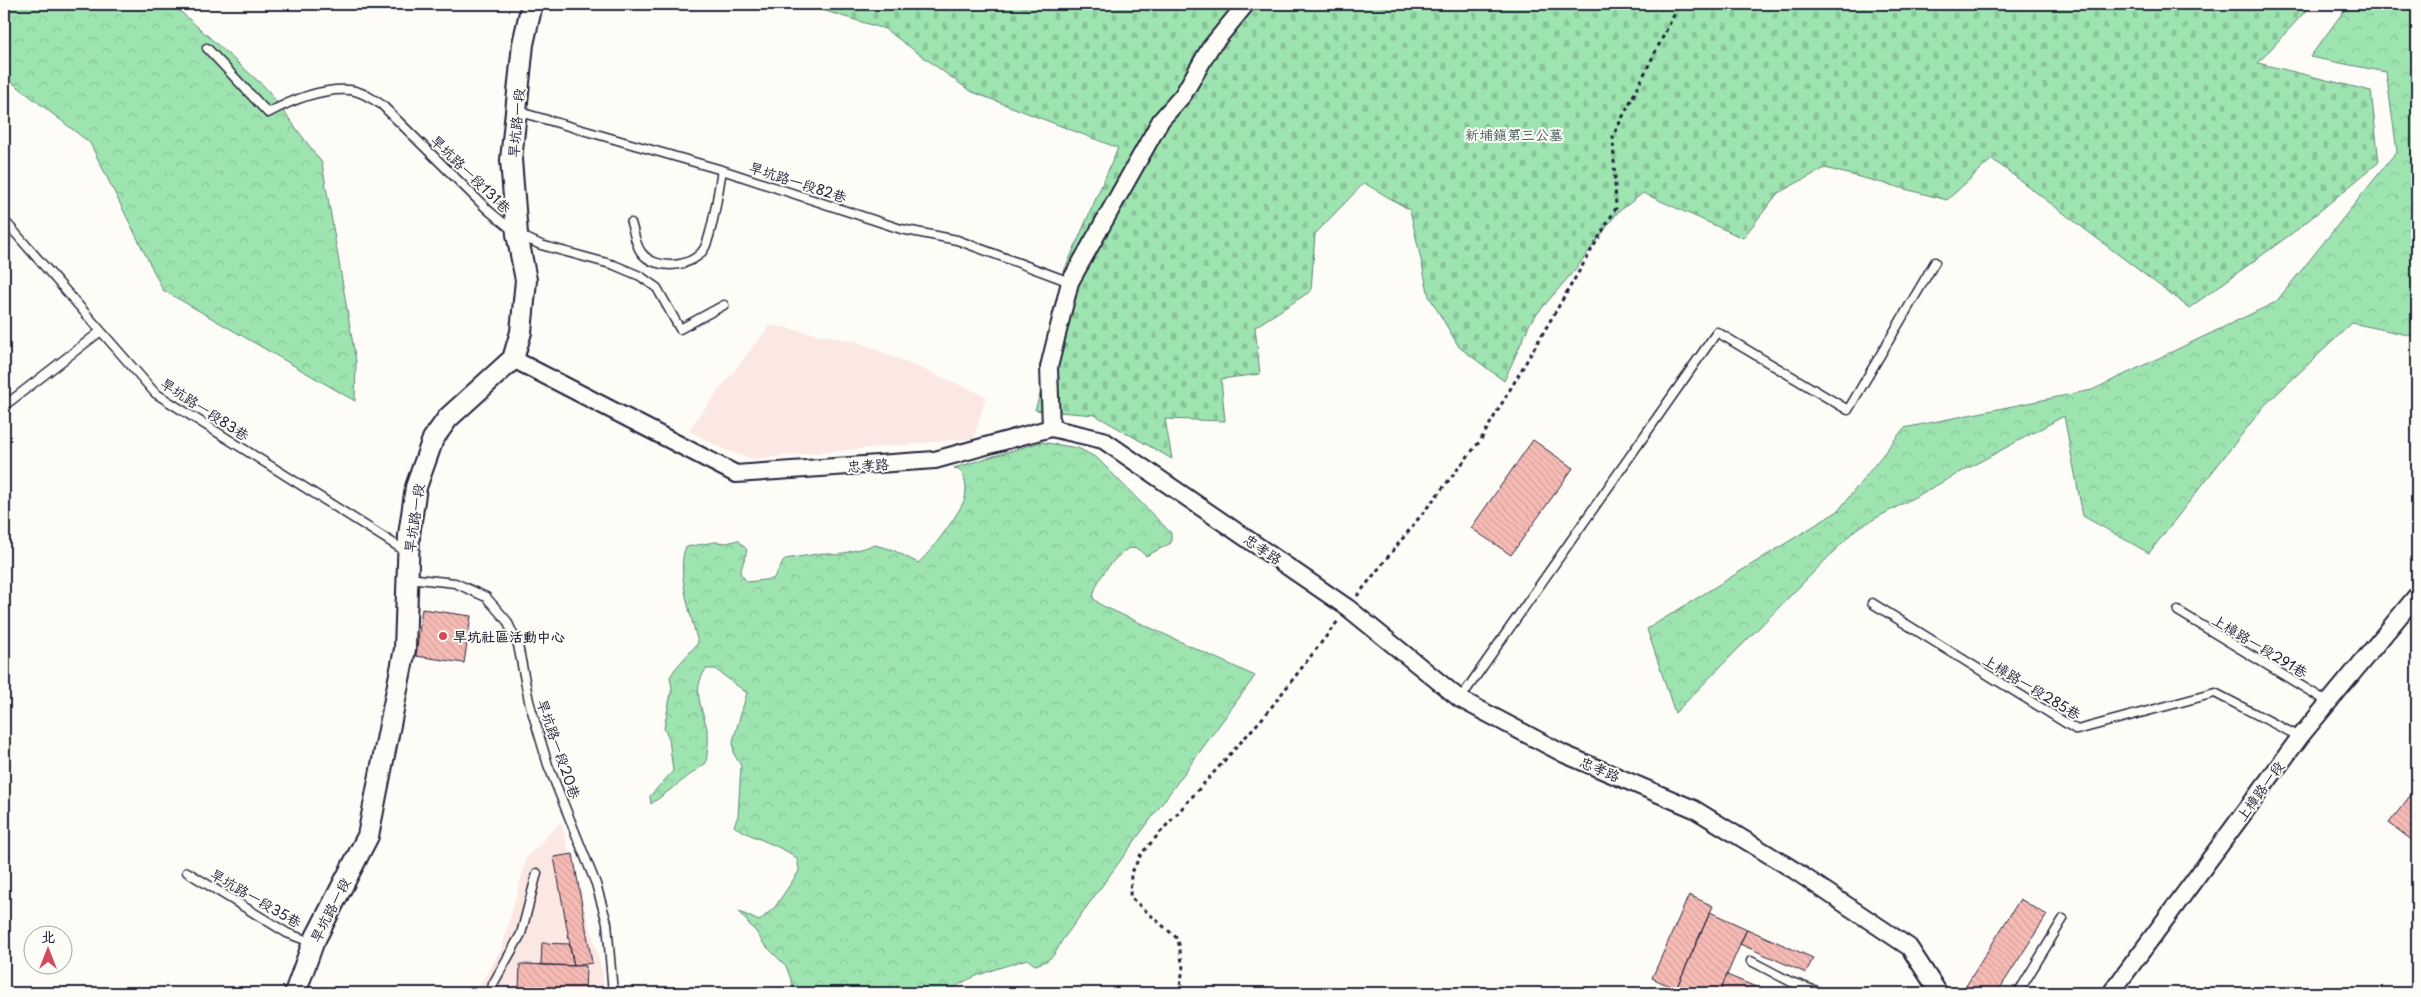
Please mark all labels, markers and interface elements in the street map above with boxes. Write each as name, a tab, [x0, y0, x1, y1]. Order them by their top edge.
street label: 旱坑路一段	[502, 87, 530, 159]
park label: 新埔鎮第三公墓	[1465, 124, 1563, 145]
street label: 旱坑路一段131巷	[426, 130, 517, 219]
street label: 旱坑路一段82巷	[747, 156, 850, 208]
street label: 旱坑路一段83巷	[157, 372, 254, 446]
street label: 忠孝路	[846, 453, 890, 477]
street label: 旱坑路一段	[399, 482, 429, 554]
street label: 忠孝路	[1240, 529, 1286, 569]
street label: 上樟路一段291巷	[2208, 609, 2313, 683]
place label: 旱坑社區活動中心	[453, 626, 565, 647]
marker: 旱坑社區活動中心	[437, 630, 449, 642]
street label: 上樟路一段285巷	[1979, 649, 2086, 725]
street label: 旱坑路一段20巷	[532, 696, 586, 803]
street label: 忠孝路	[1577, 751, 1623, 787]
street label: 上樟路一段	[2231, 757, 2289, 825]
street label: 旱坑路一段35巷	[207, 863, 306, 933]
street label: 旱坑路一段	[305, 874, 355, 946]
north arrow	[22, 924, 72, 974]
text: 北	[41, 926, 55, 947]

